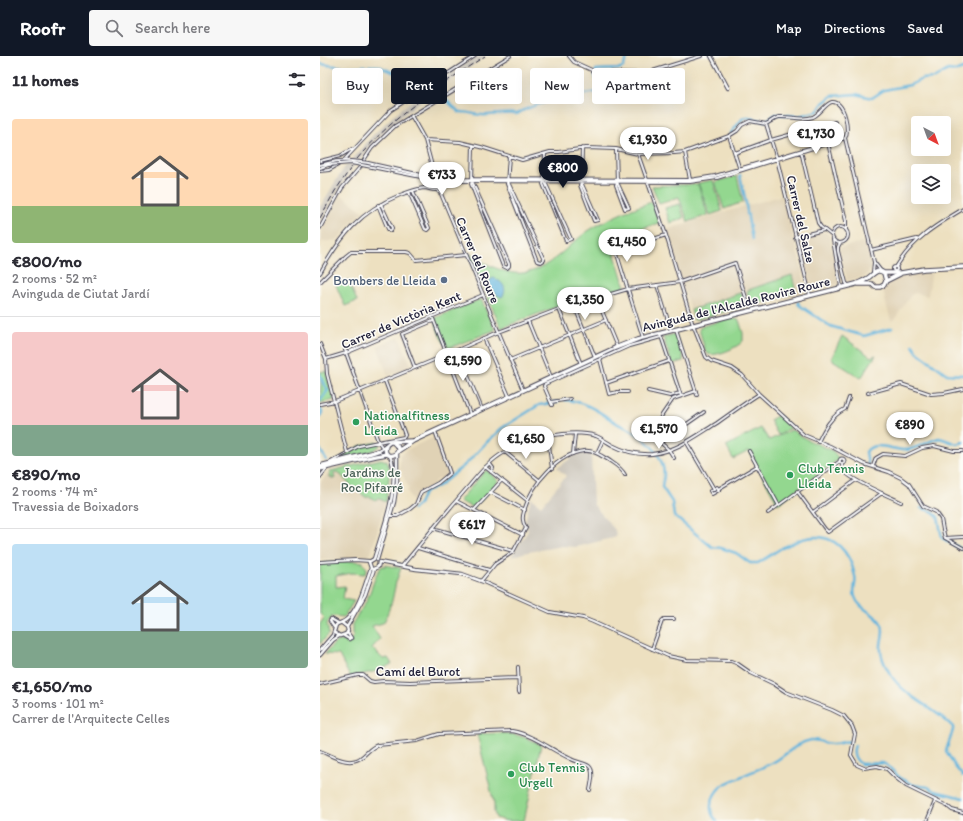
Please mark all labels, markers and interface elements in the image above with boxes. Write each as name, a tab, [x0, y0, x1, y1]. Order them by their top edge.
search box	[89, 10, 369, 46]
text: Roofr	[20, 17, 65, 40]
icon: search	[103, 17, 125, 39]
text: Search here	[135, 19, 210, 37]
text: Map	[776, 20, 802, 37]
text: Directions	[824, 20, 885, 37]
text: Saved	[907, 20, 943, 37]
chip: Buy	[332, 68, 383, 104]
chip: Rent	[391, 68, 447, 104]
chip: Filters	[455, 68, 522, 104]
chip: New	[530, 68, 584, 104]
chip: Apartment	[592, 68, 685, 104]
icon: filters	[286, 69, 308, 91]
text: 11 homes	[12, 70, 79, 90]
north arrow	[911, 116, 951, 156]
map controls	[911, 116, 951, 204]
pin: €1,730	[783, 121, 849, 155]
text: €1,730	[797, 126, 835, 141]
pin: €1,930	[615, 127, 681, 161]
text: €1,930	[629, 132, 667, 147]
icon: home	[124, 145, 196, 217]
pin: €800	[539, 155, 587, 189]
text: €800	[548, 160, 578, 175]
pin: €733	[418, 162, 466, 196]
button: layers	[911, 164, 951, 204]
text: €733	[428, 167, 456, 182]
street label: Carrer del Salze	[784, 174, 818, 264]
street label: Carrer del Roure	[453, 215, 503, 305]
pin: €1,450	[594, 229, 660, 263]
text: €1,450	[607, 234, 647, 249]
text: €800/mo	[12, 251, 82, 271]
text: 2 rooms · 52 m²	[12, 271, 97, 286]
place label: Bombers de Lleida	[333, 273, 436, 288]
street label: Avinguda de l'Alcalde Rovira Roure	[640, 273, 832, 335]
marker: Bombers de Lleida	[439, 275, 449, 285]
text: Avinguda de Ciutat Jardí	[12, 286, 150, 301]
pin: €1,350	[552, 287, 618, 321]
street label: Carrer de Victòria Kent	[339, 288, 463, 352]
text: €1,350	[566, 292, 604, 307]
pin: €1,590	[430, 348, 496, 382]
text: €1,590	[444, 353, 482, 368]
icon: home	[124, 358, 196, 430]
place label: Nationalfitness Lleida	[364, 408, 450, 438]
pin: €890	[886, 412, 934, 446]
pin: €1,570	[626, 416, 692, 450]
marker: Nationalfitness Lleida	[351, 417, 361, 427]
text: €890	[895, 417, 925, 432]
text: €1,570	[640, 421, 678, 436]
pin: €1,650	[493, 426, 559, 460]
text: €1,650	[507, 431, 545, 446]
place label: Club Tennis Lleida	[798, 461, 864, 491]
text: €890/mo	[12, 464, 80, 484]
park label: Jardins de Roc Pifarré	[341, 465, 403, 495]
marker: Club Tennis Lleida	[785, 470, 795, 480]
text: 2 rooms · 74 m²	[12, 484, 98, 499]
text: Travessia de Boixadors	[12, 499, 139, 514]
pin: €617	[448, 512, 496, 546]
text: €617	[459, 517, 485, 532]
icon: home	[124, 570, 196, 642]
street label: Camí del Burot	[376, 664, 460, 679]
text: €1,650/mo	[12, 676, 92, 696]
text: 3 rooms · 101 m²	[12, 696, 104, 711]
text: Carrer de l'Arquitecte Celles	[12, 711, 170, 726]
place label: Club Tennis Urgell	[519, 760, 585, 790]
marker: Club Tennis Urgell	[506, 769, 516, 779]

